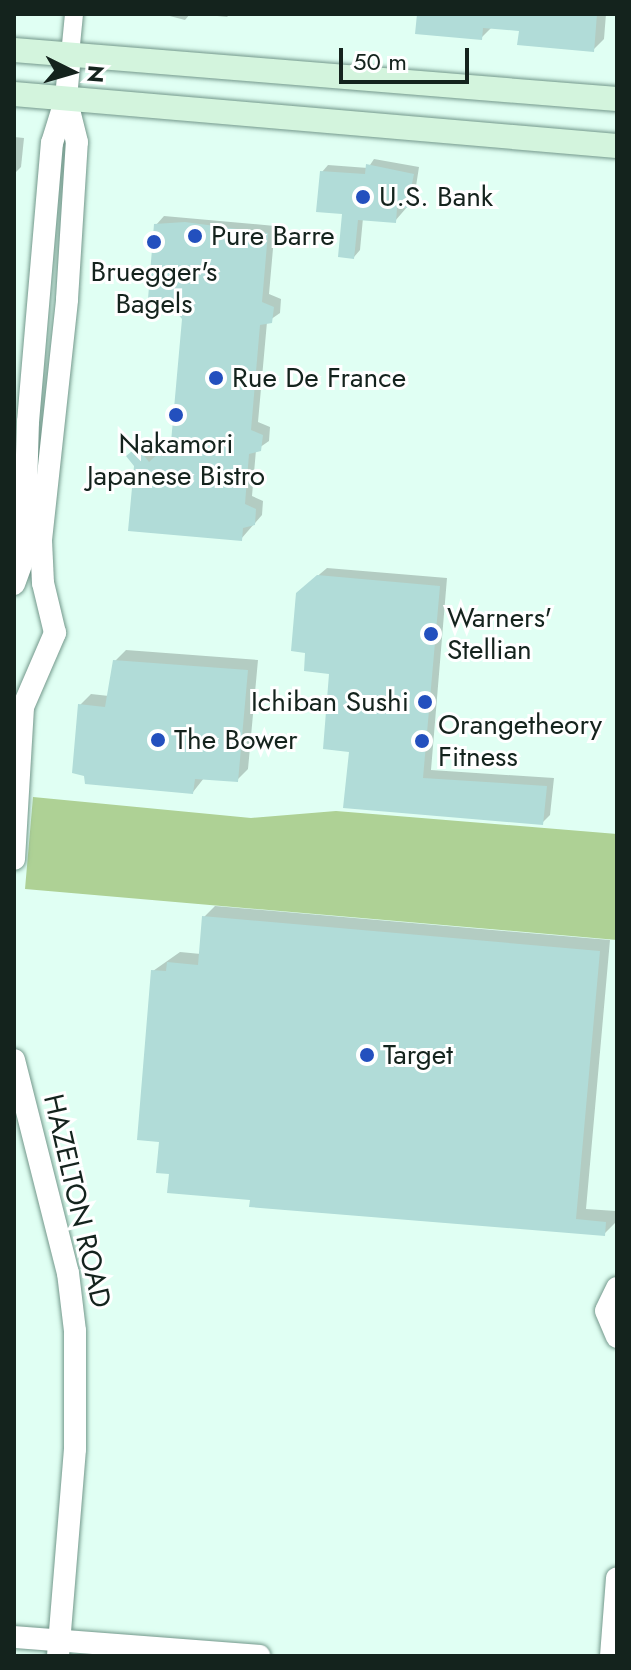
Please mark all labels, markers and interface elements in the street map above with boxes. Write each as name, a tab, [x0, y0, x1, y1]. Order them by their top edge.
north arrow	[32, 32, 112, 112]
scale bar	[343, 32, 473, 82]
text: 50 m	[353, 44, 407, 79]
text: N	[79, 64, 113, 84]
place label: U.S. Bank	[379, 180, 493, 214]
marker: U.S. Bank	[354, 188, 372, 206]
place label: Pure Barre	[211, 219, 335, 253]
marker: Pure Barre	[186, 227, 204, 245]
marker: Bruegger's Bagels	[145, 233, 163, 251]
place label: Bruegger's Bagels	[91, 255, 217, 321]
place label: Rue De France	[232, 361, 406, 395]
marker: Rue De France	[207, 369, 225, 387]
marker: Nakamori Japanese Bistro	[167, 406, 185, 424]
place label: Nakamori Japanese Bistro	[87, 427, 265, 493]
place label: Warners' Stellian	[447, 601, 552, 667]
marker: Warners' Stellian	[422, 625, 440, 643]
place label: Ichiban Sushi	[251, 685, 409, 719]
marker: Ichiban Sushi	[416, 693, 434, 711]
place label: Orangetheory Fitness	[438, 708, 602, 774]
place label: The Bower	[174, 723, 298, 757]
marker: The Bower	[149, 731, 167, 749]
marker: Orangetheory Fitness	[413, 732, 431, 750]
place label: Target	[383, 1038, 453, 1072]
marker: Target	[358, 1046, 376, 1064]
street label: HAZELTON ROAD	[36, 1091, 118, 1311]

